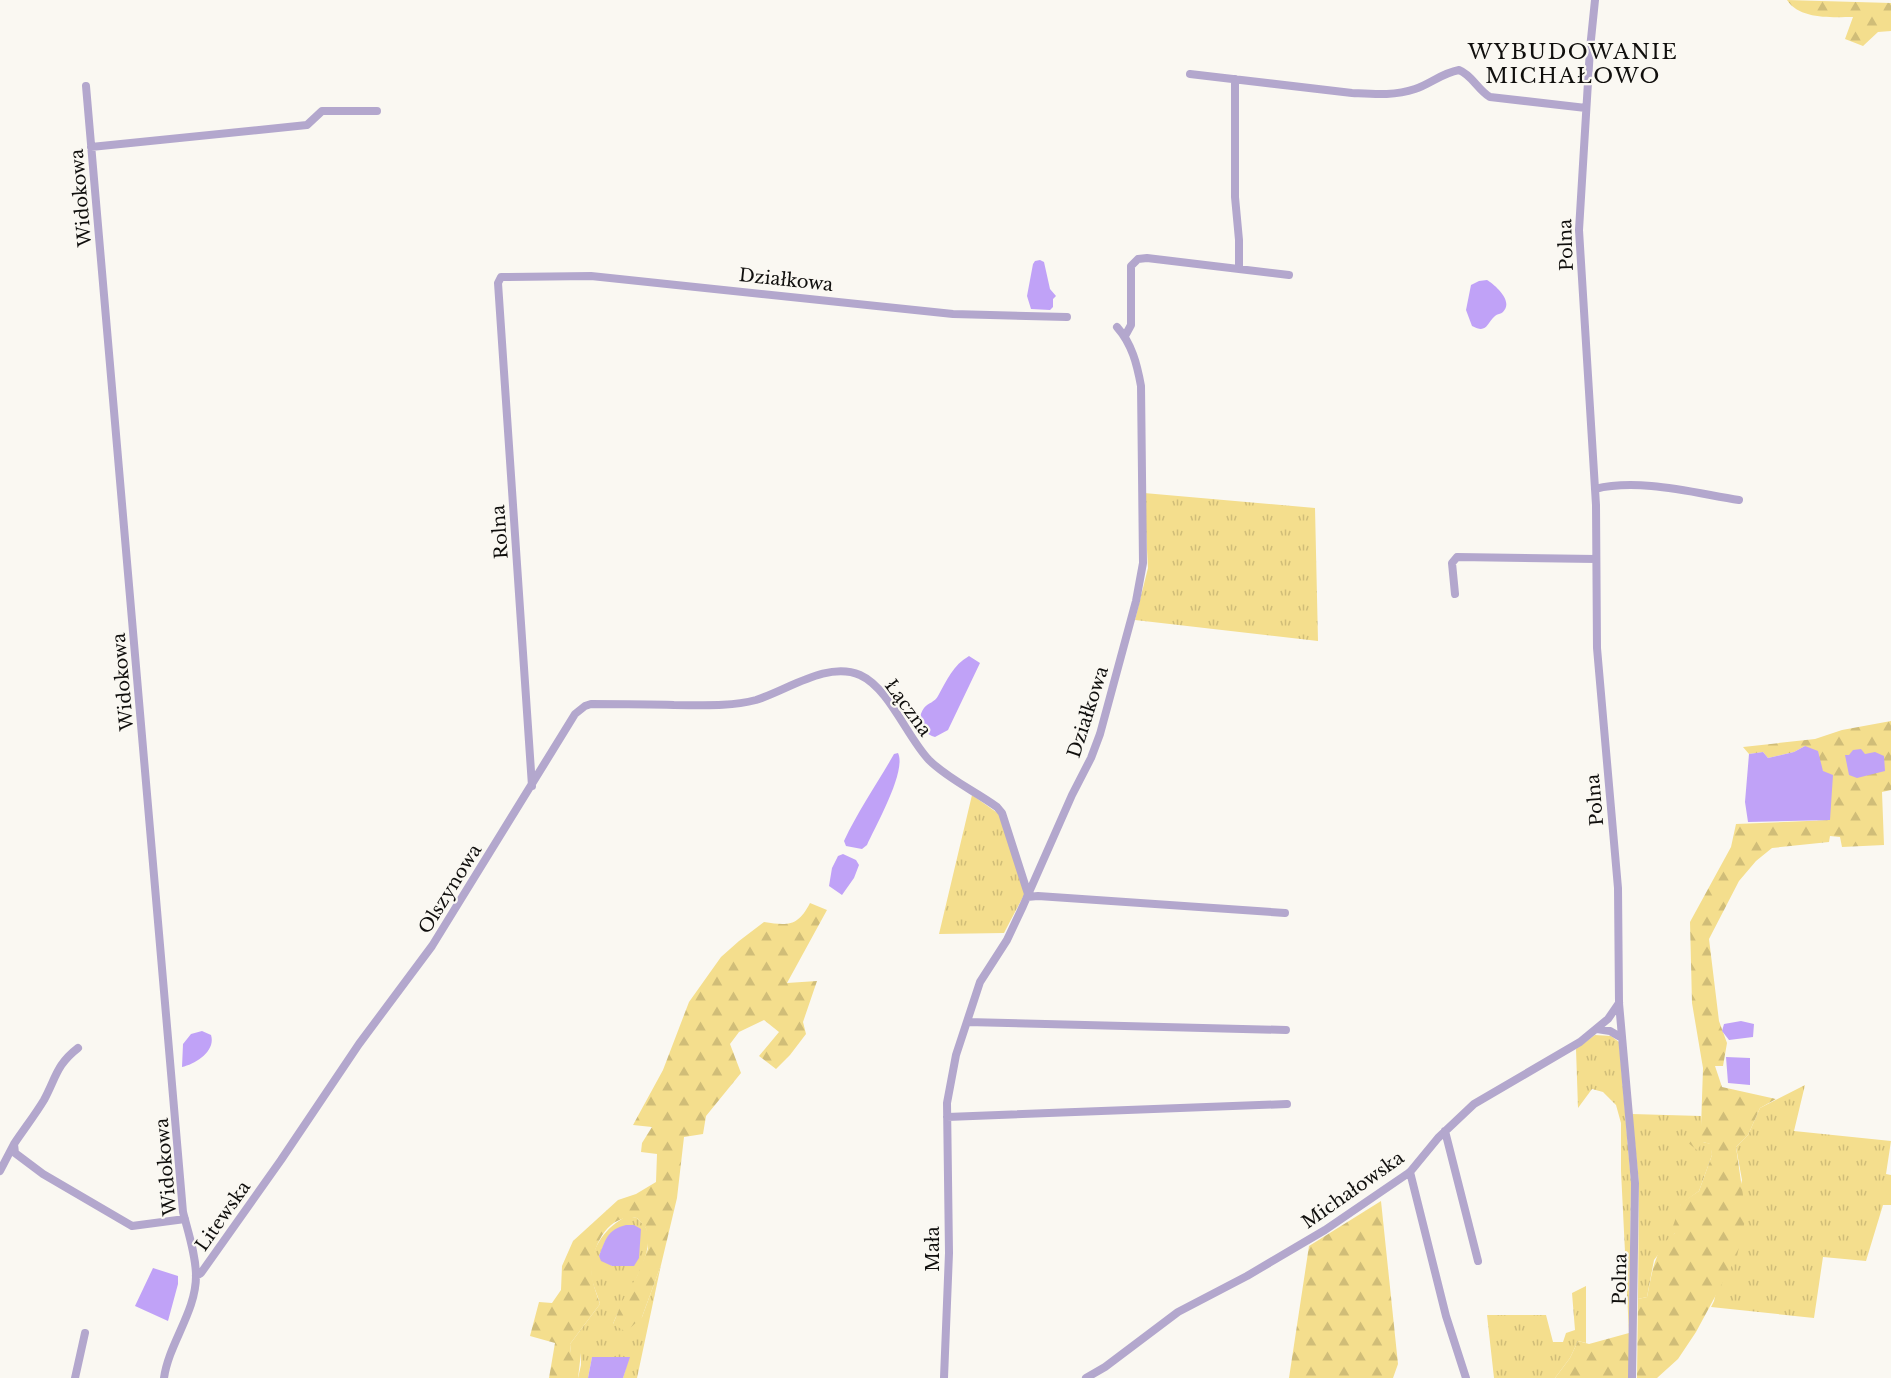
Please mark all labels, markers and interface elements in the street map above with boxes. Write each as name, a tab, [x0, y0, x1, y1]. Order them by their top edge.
district label: WYBUDOWANIE MICHAŁOWO	[1467, 39, 1678, 89]
street label: Widokowa	[66, 148, 96, 249]
street label: Polna	[1554, 219, 1578, 271]
street label: Działkowa	[738, 264, 834, 296]
street label: Rolna	[487, 504, 513, 560]
street label: Widokowa	[108, 632, 138, 733]
street label: Działkowa	[1063, 664, 1113, 760]
street label: Łączna	[880, 675, 936, 741]
street label: Polna	[1582, 773, 1608, 827]
street label: Olszynowa	[414, 840, 486, 938]
street label: Widokowa	[151, 1117, 181, 1218]
street label: Michałowska	[1298, 1147, 1408, 1233]
street label: Litewska	[191, 1177, 255, 1255]
street label: Mała	[922, 1226, 944, 1272]
street label: Polna	[1609, 1253, 1631, 1305]

